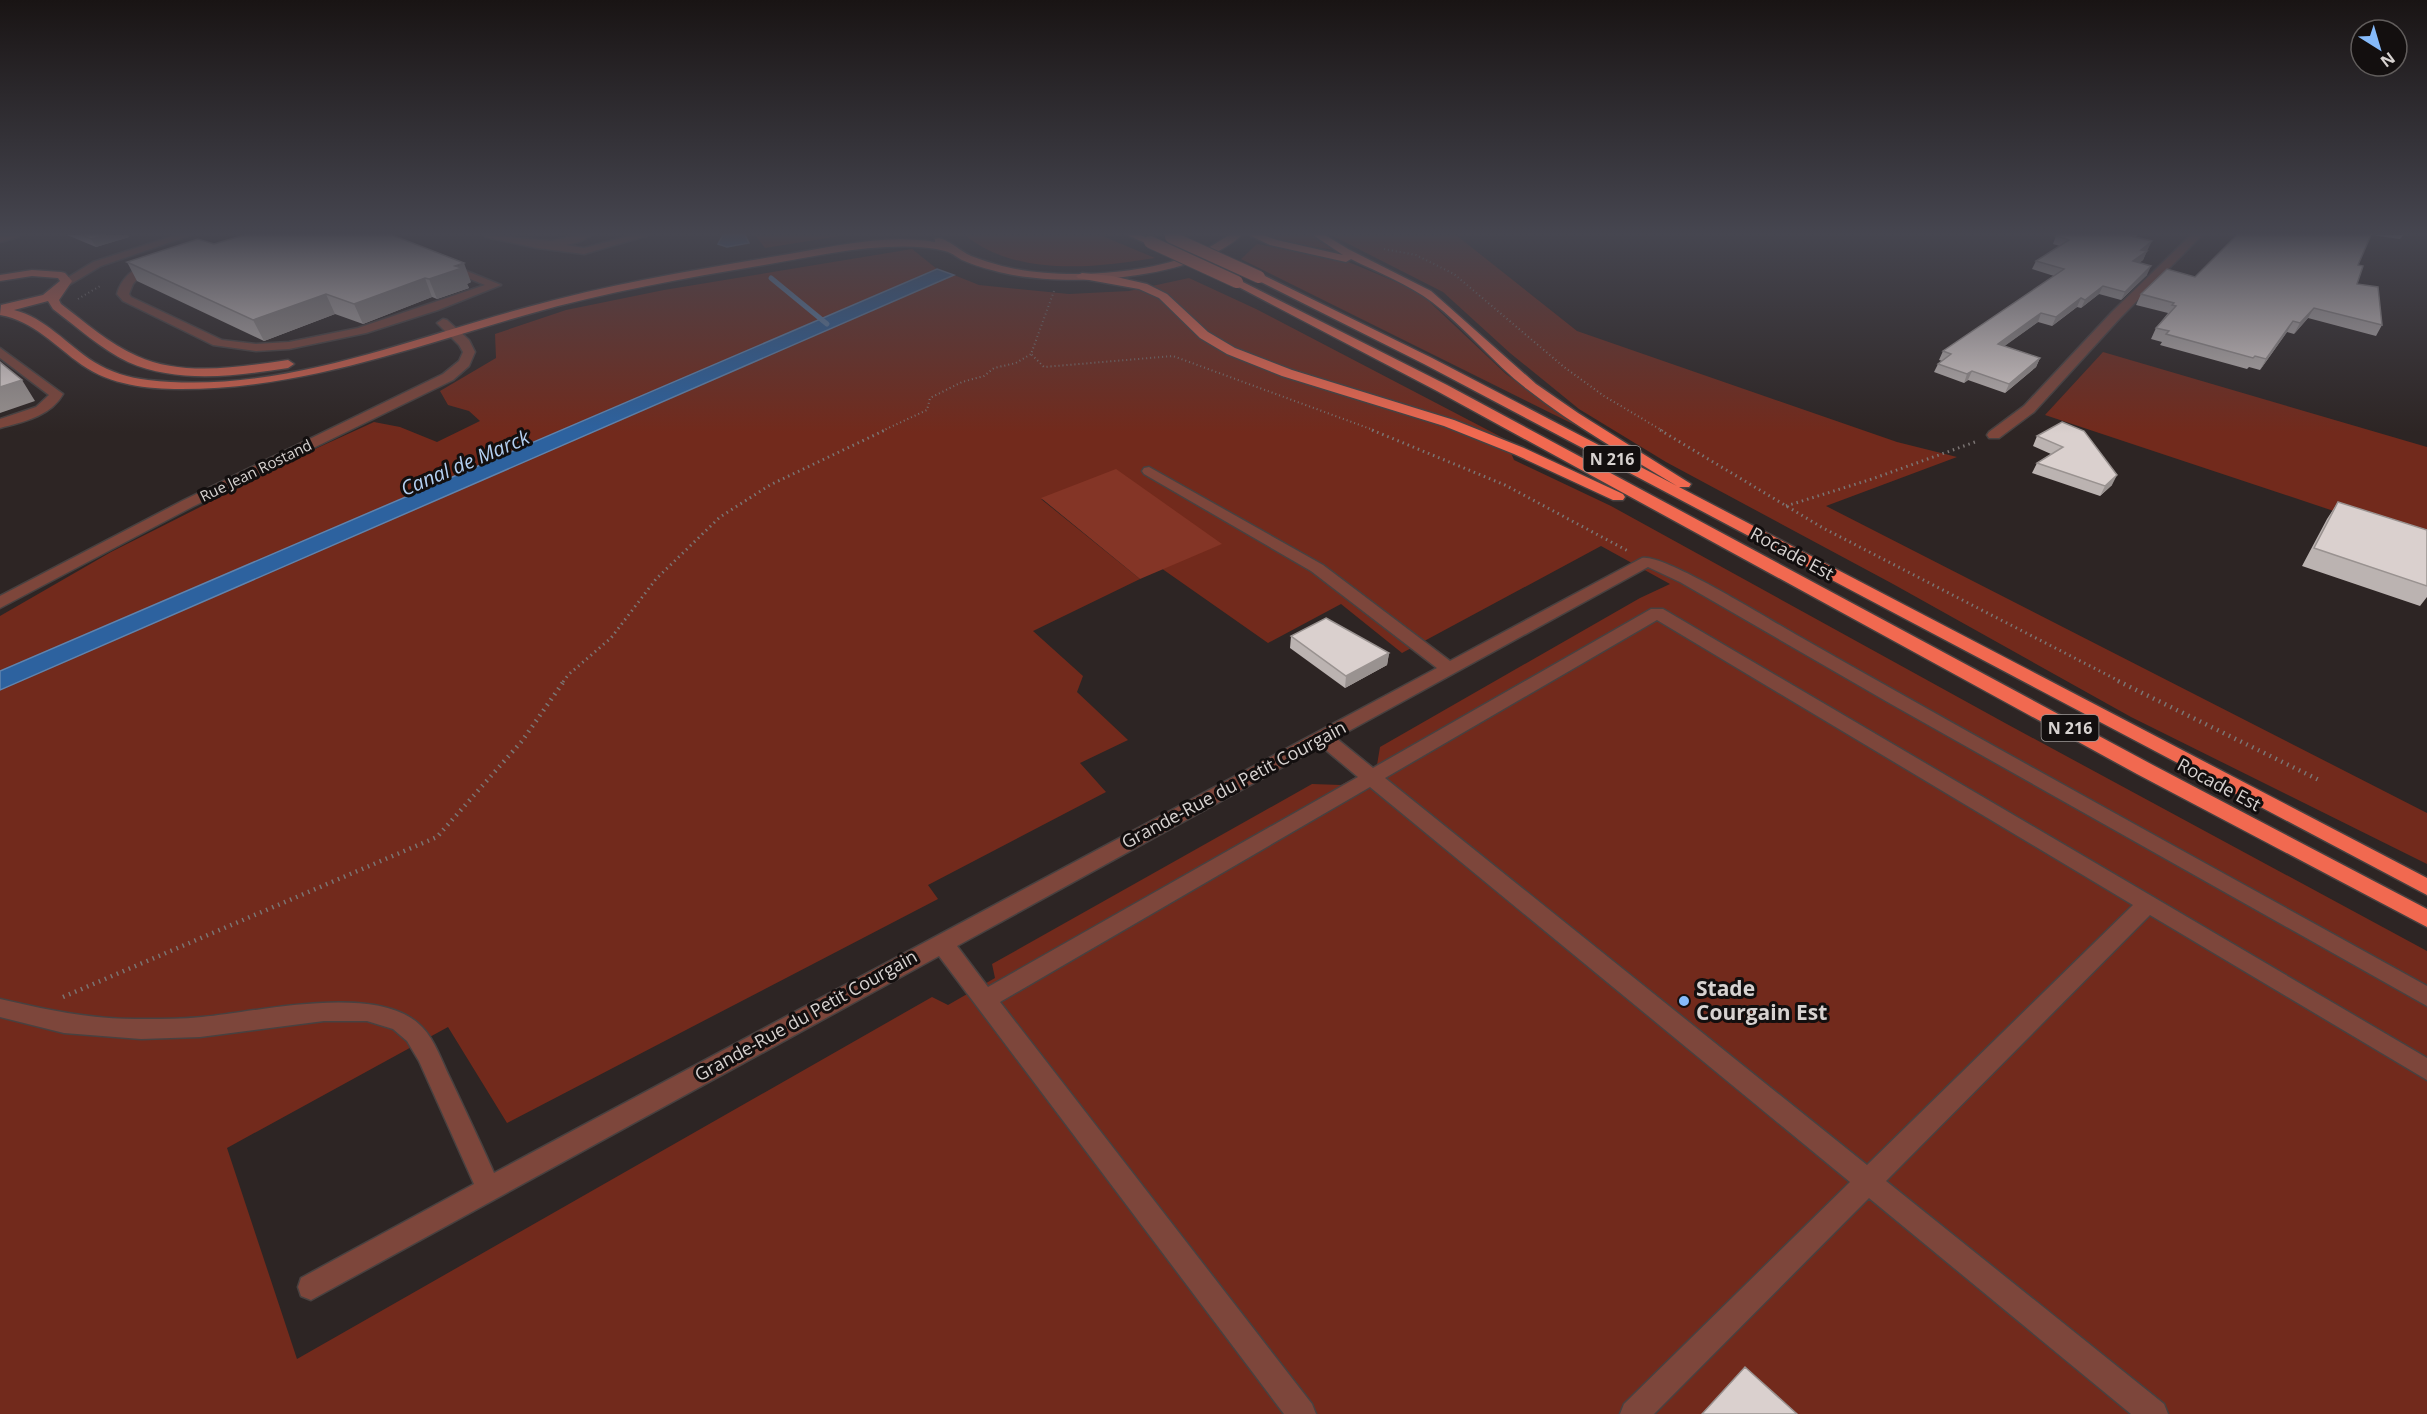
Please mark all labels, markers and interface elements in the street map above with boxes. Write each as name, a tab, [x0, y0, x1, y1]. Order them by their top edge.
north arrow	[2349, 18, 2409, 78]
text: N	[2376, 47, 2400, 73]
water label: Canal de Marck	[396, 423, 535, 502]
street label: Rue Jean Rostand	[196, 434, 315, 506]
road number: N 216	[1584, 446, 1640, 472]
street label: Rocade Est	[1747, 521, 1838, 585]
street label: Grande-Rue du Petit Courgain	[1117, 715, 1350, 854]
road number: N 216	[2042, 715, 2098, 741]
street label: Rocade Est	[2174, 752, 2265, 816]
street label: Grande-Rue du Petit Courgain	[690, 944, 921, 1086]
place label: Stade Courgain Est	[1696, 974, 1827, 1026]
marker: Stade Courgain Est	[1677, 994, 1691, 1008]

